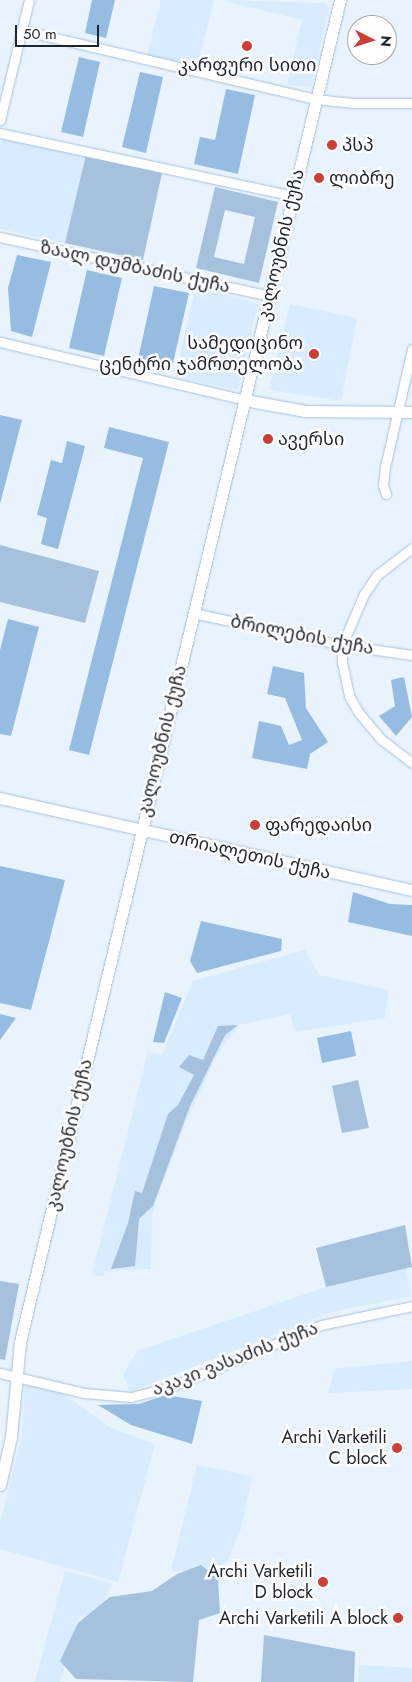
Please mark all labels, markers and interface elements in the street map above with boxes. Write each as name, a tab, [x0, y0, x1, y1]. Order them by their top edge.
scale bar	[18, 15, 101, 47]
north arrow	[347, 15, 397, 65]
text: 50 m	[23, 23, 57, 45]
text: N	[375, 35, 396, 48]
marker: კარფური სითი	[241, 40, 253, 52]
place label: კარფური სითი	[178, 54, 316, 76]
place label: პსპ	[342, 134, 374, 156]
marker: პსპ	[326, 139, 338, 151]
street label: კალოუბნის ქუჩა	[253, 167, 309, 323]
place label: ლიბრე	[329, 167, 395, 189]
marker: ლიბრე	[313, 172, 325, 184]
street label: ზაალ დუმბაძის ქუჩა	[38, 236, 232, 298]
place label: სამედიცინო ცენტრი ჯამრთელობა	[99, 333, 303, 376]
marker: სამედიცინო ცენტრი ჯამრთელობა	[307, 347, 321, 361]
place label: ავერსი	[278, 428, 344, 450]
marker: ავერსი	[262, 433, 274, 445]
street label: ბრილების ქუჩა	[229, 611, 375, 659]
street label: კალოუბნის ქუჩა	[133, 663, 191, 819]
place label: ფარედაისი	[265, 814, 372, 836]
marker: ფარედაისი	[249, 819, 261, 831]
street label: თრიალეთის ქუჩა	[167, 826, 333, 884]
street label: კალოუბნის ქუჩა	[41, 1057, 97, 1213]
street label: აკაკი ვასაძის ქუჩა	[149, 1317, 321, 1401]
place label: Archi Varketili C block	[281, 1427, 387, 1470]
marker: Archi Varketili C block	[391, 1442, 403, 1454]
place label: Archi Varketili D block	[207, 1561, 313, 1604]
marker: Archi Varketili D block	[317, 1576, 329, 1588]
place label: Archi Varketili A block	[219, 1607, 388, 1629]
marker: Archi Varketili A block	[392, 1612, 404, 1624]

